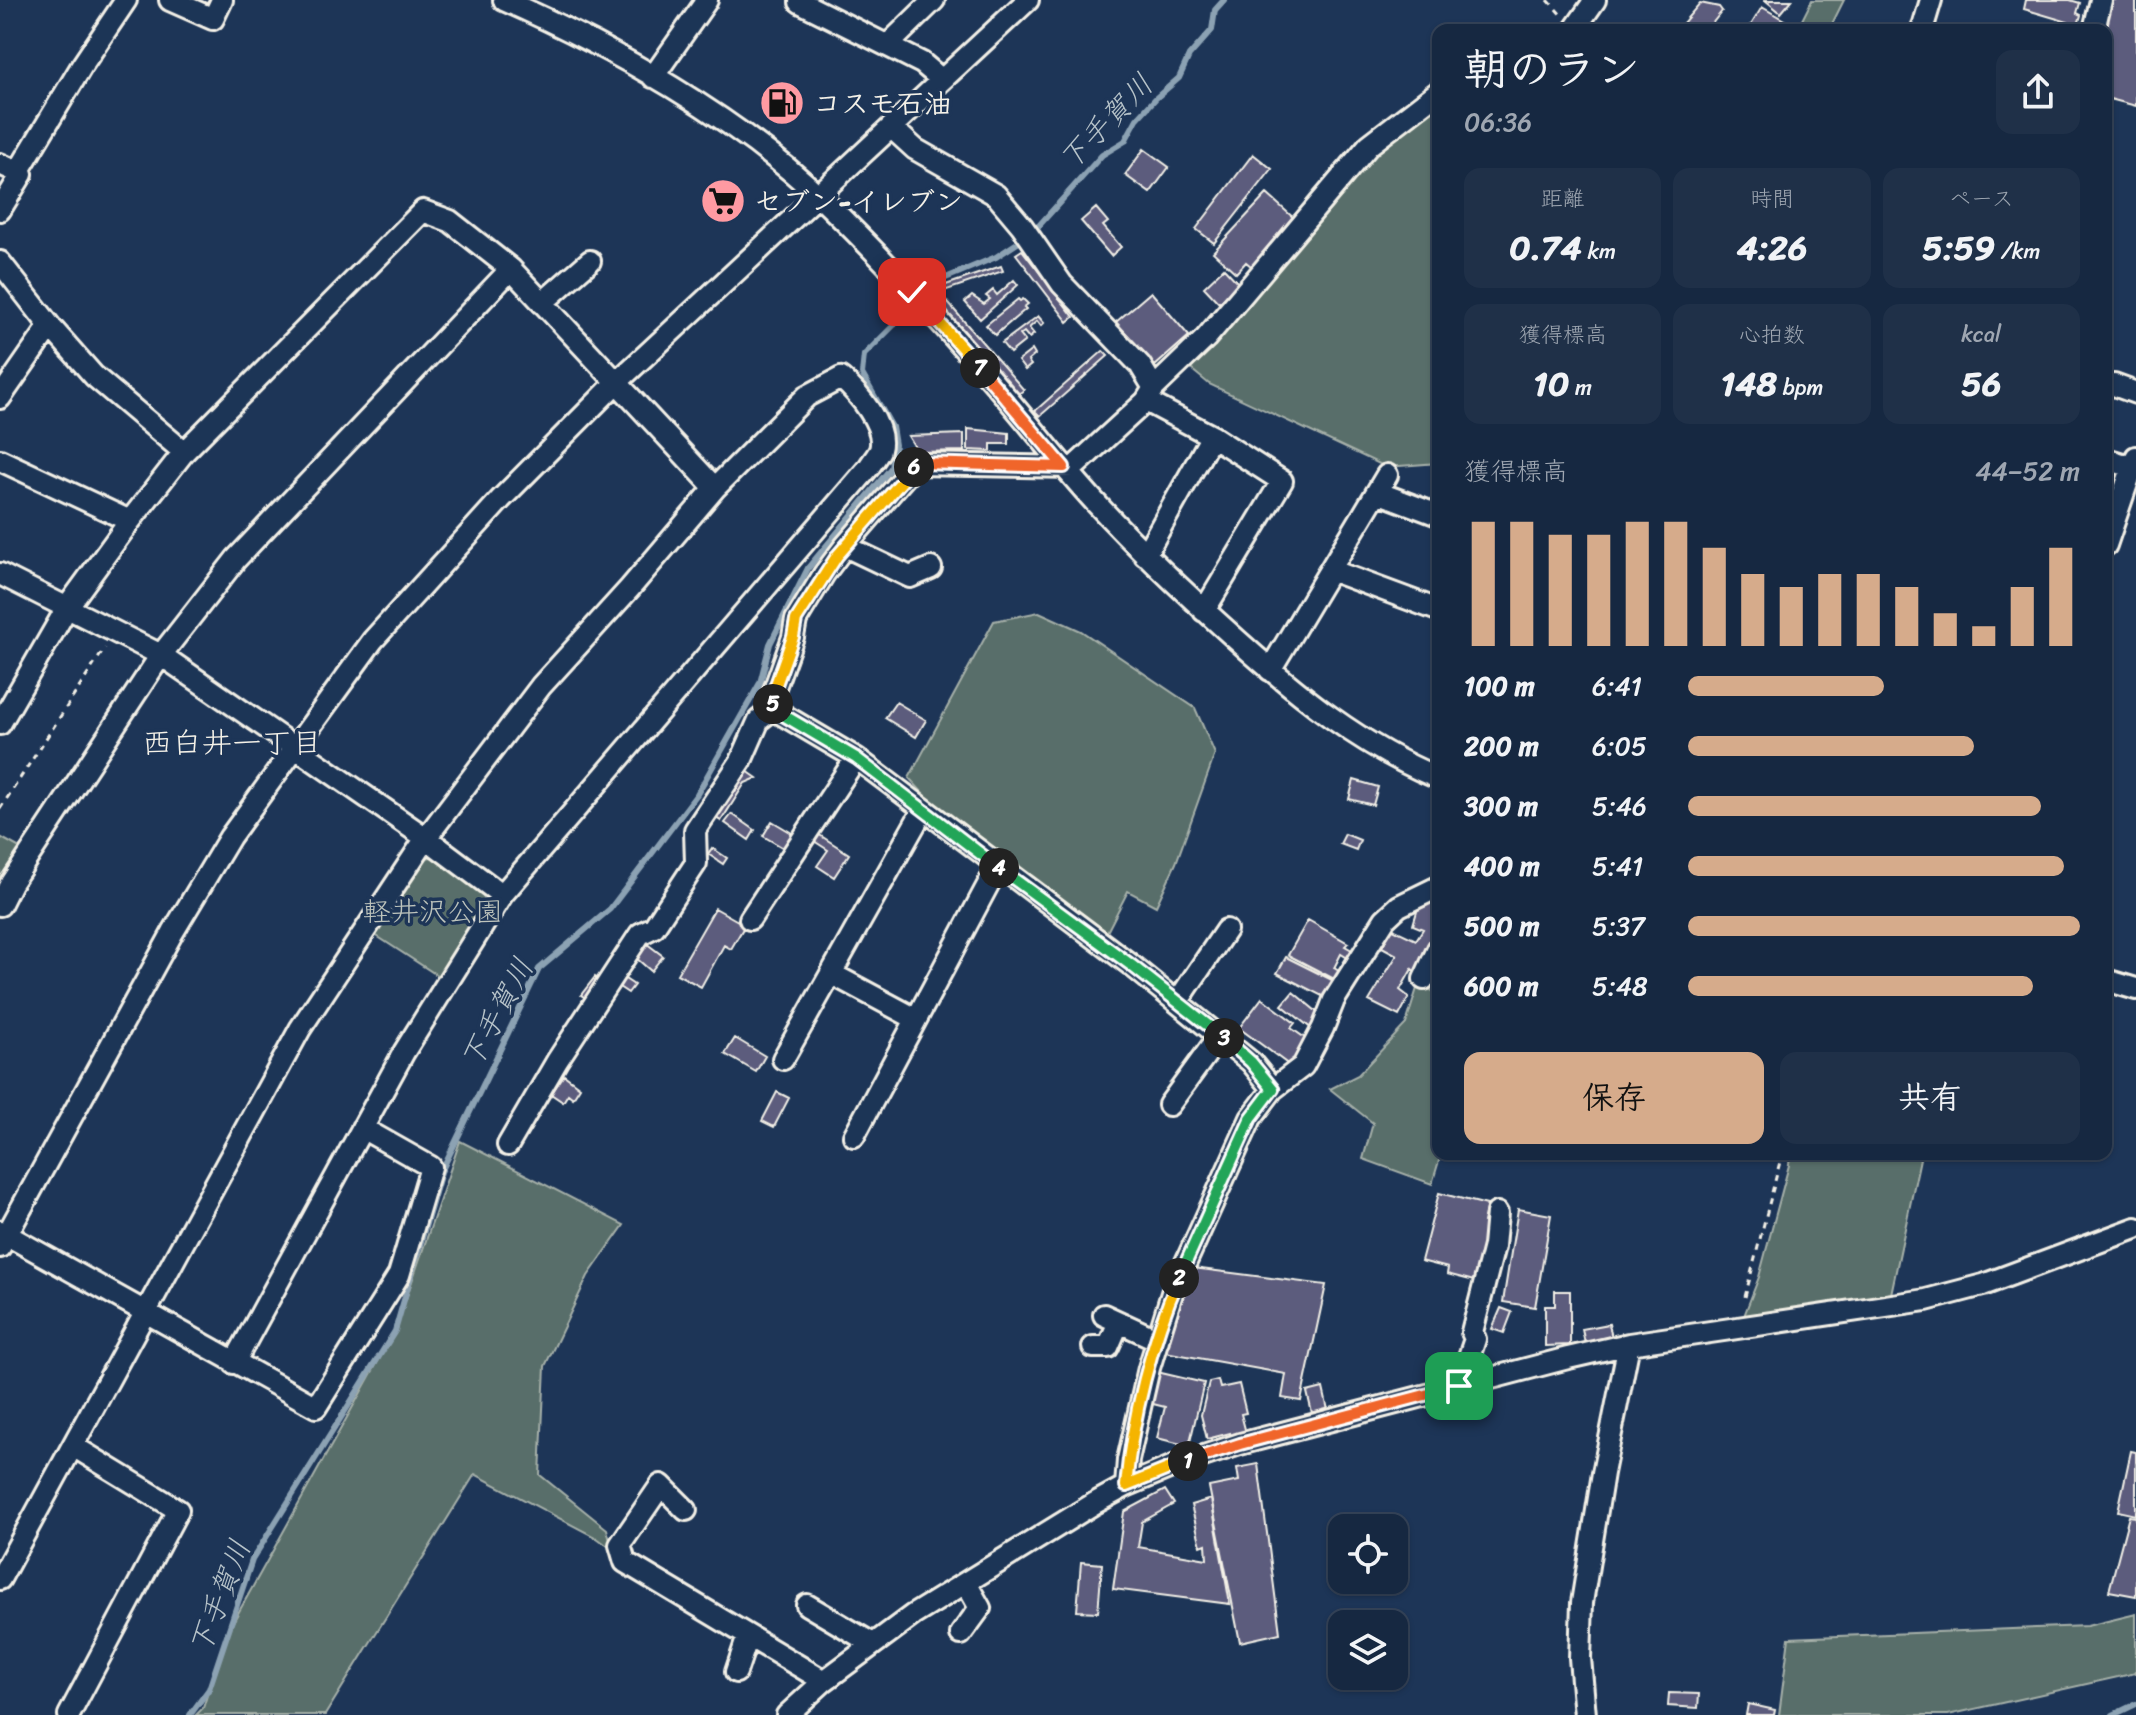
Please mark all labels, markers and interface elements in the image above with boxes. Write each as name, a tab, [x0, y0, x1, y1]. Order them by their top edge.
text: 朝のラン	[1464, 30, 1640, 108]
button: share	[1996, 50, 2080, 134]
water label: 下手賀川	[1045, 60, 1167, 184]
fuel station icon: コスモ石油	[758, 79, 806, 127]
place label: コスモ石油	[813, 79, 952, 128]
text: 06:36	[1464, 99, 1532, 145]
supermarket icon: セブン-イレブン	[699, 177, 747, 225]
place label: セブン-イレブン	[754, 177, 963, 226]
text: 距離	[1541, 179, 1585, 218]
text: 時間	[1750, 179, 1794, 218]
text: ペース	[1949, 179, 2014, 218]
text: 0.74	[1509, 218, 1582, 278]
text: 4:26	[1737, 218, 1807, 278]
text: 5:59	[1922, 218, 1995, 278]
text: km	[1582, 232, 1616, 271]
text: /km	[1995, 232, 2040, 271]
pin	[878, 258, 946, 326]
icon: check	[890, 270, 934, 314]
text: 獲得標高	[1519, 315, 1607, 354]
text: 心拍数	[1739, 315, 1805, 354]
text: kcal	[1961, 315, 2001, 354]
pin: 7	[960, 348, 1000, 388]
text: 7	[974, 348, 986, 387]
text: 10	[1533, 354, 1569, 414]
text: 148	[1721, 354, 1777, 414]
text: 56	[1961, 354, 2001, 414]
text: m	[1569, 368, 1592, 407]
text: bpm	[1777, 368, 1823, 407]
pin: 6	[894, 447, 934, 487]
text: 6	[908, 447, 920, 486]
text: 獲得標高	[1464, 448, 1568, 494]
text: 44–52 m	[1975, 448, 2080, 494]
text: 100 m	[1464, 663, 1535, 709]
text: 6:41	[1592, 663, 1642, 709]
pin: 5	[753, 684, 793, 724]
text: 5	[766, 684, 780, 723]
district label: 西白井一丁目	[142, 716, 322, 770]
text: 200 m	[1464, 723, 1539, 769]
text: 6:05	[1592, 723, 1647, 769]
text: 300 m	[1464, 783, 1538, 829]
text: 5:46	[1592, 783, 1647, 829]
text: 400 m	[1464, 843, 1540, 889]
text: 5:41	[1592, 843, 1643, 889]
pin: 4	[979, 848, 1019, 888]
text: 4	[992, 848, 1006, 887]
park label: 軽井沢公園	[363, 887, 503, 936]
text: 500 m	[1464, 903, 1539, 949]
text: 5:37	[1592, 903, 1645, 949]
water label: 下手賀川	[445, 947, 549, 1079]
text: 600 m	[1464, 963, 1538, 1009]
text: 5:48	[1592, 963, 1648, 1009]
pin: 3	[1204, 1018, 1244, 1058]
text: 3	[1218, 1018, 1230, 1057]
button: 保存	[1464, 1052, 1764, 1144]
button: 共有	[1780, 1052, 2080, 1144]
pin: 2	[1159, 1258, 1199, 1298]
text: 2	[1173, 1258, 1185, 1297]
pin	[1425, 1352, 1493, 1420]
icon: arrive	[1437, 1364, 1481, 1408]
pin: 1	[1168, 1441, 1208, 1481]
text: 1	[1183, 1441, 1193, 1480]
map controls	[1328, 1514, 1408, 1690]
button: locate	[1328, 1514, 1408, 1594]
water label: 下手賀川	[173, 1531, 267, 1663]
button: layers	[1328, 1610, 1408, 1690]

